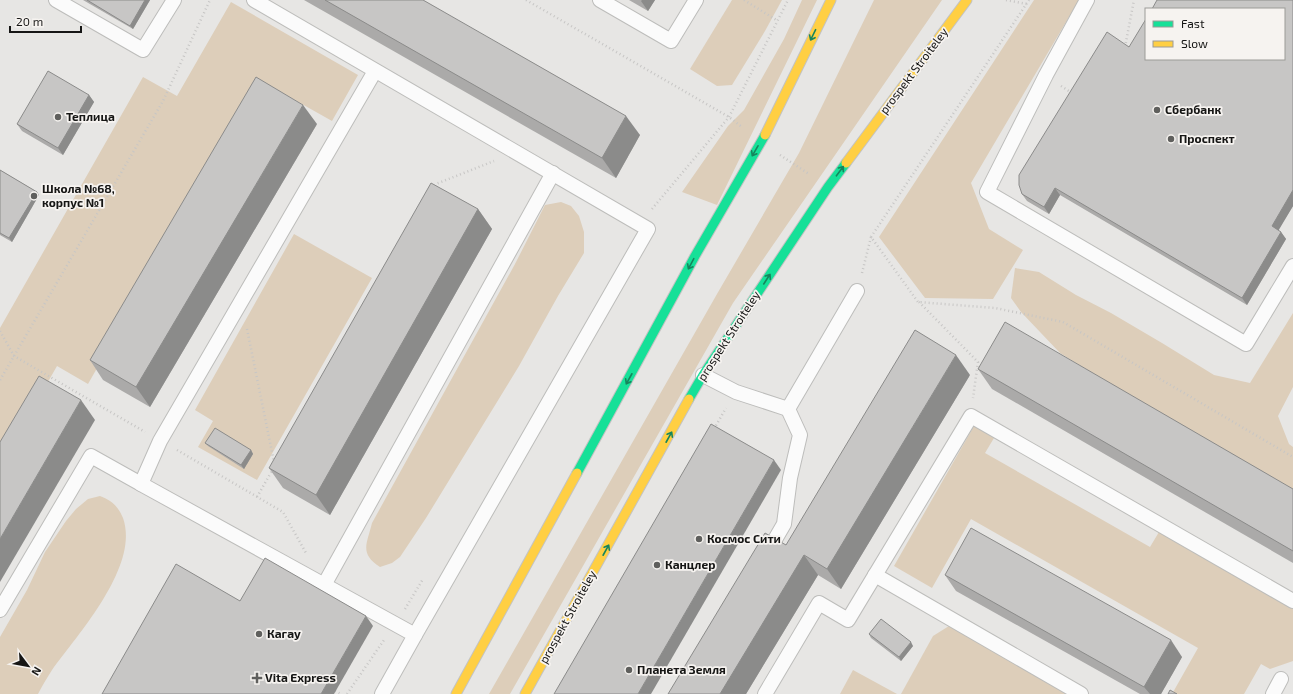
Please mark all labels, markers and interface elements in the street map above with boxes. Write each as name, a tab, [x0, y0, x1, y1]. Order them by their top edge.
scale bar	[10, 8, 81, 34]
legend	[1145, 8, 1285, 60]
text: 20 m	[16, 14, 43, 28]
text: Fast	[1181, 16, 1205, 30]
street label: prospekt Stroiteley	[876, 24, 951, 116]
one-way arrow	[809, 29, 816, 41]
text: Slow	[1181, 36, 1208, 50]
place label: Сбербанк	[1165, 102, 1221, 116]
marker: Сбербанк	[1152, 105, 1162, 115]
place label: Теплица	[66, 109, 115, 123]
marker: Теплица	[53, 112, 63, 122]
place label: Проспект	[1179, 131, 1235, 145]
marker: Проспект	[1166, 134, 1176, 144]
one-way arrow	[751, 145, 759, 157]
one-way arrow	[835, 165, 844, 176]
place label: Школа №68, корпус №1	[42, 181, 115, 209]
marker: Школа №68, корпус №1	[29, 191, 39, 201]
one-way arrow	[686, 258, 694, 270]
one-way arrow	[763, 273, 771, 284]
street label: prospekt Stroiteley	[694, 287, 763, 383]
one-way arrow	[625, 373, 633, 385]
one-way arrow	[666, 431, 673, 443]
place label: Космос Сити	[707, 531, 781, 545]
marker: Космос Сити	[694, 534, 704, 544]
one-way arrow	[602, 544, 610, 556]
place label: Канцлер	[665, 557, 715, 571]
marker: Канцлер	[652, 560, 662, 570]
street label: prospekt Stroiteley	[536, 567, 599, 666]
place label: Кагау	[267, 626, 301, 640]
marker: Кагау	[254, 629, 264, 639]
north arrow	[8, 646, 48, 686]
place label: Планета Земля	[637, 662, 726, 676]
text: N	[29, 665, 45, 678]
marker: Планета Земля	[624, 665, 634, 675]
place label: Vita Express	[265, 670, 336, 684]
marker: Vita Express	[252, 673, 262, 683]

